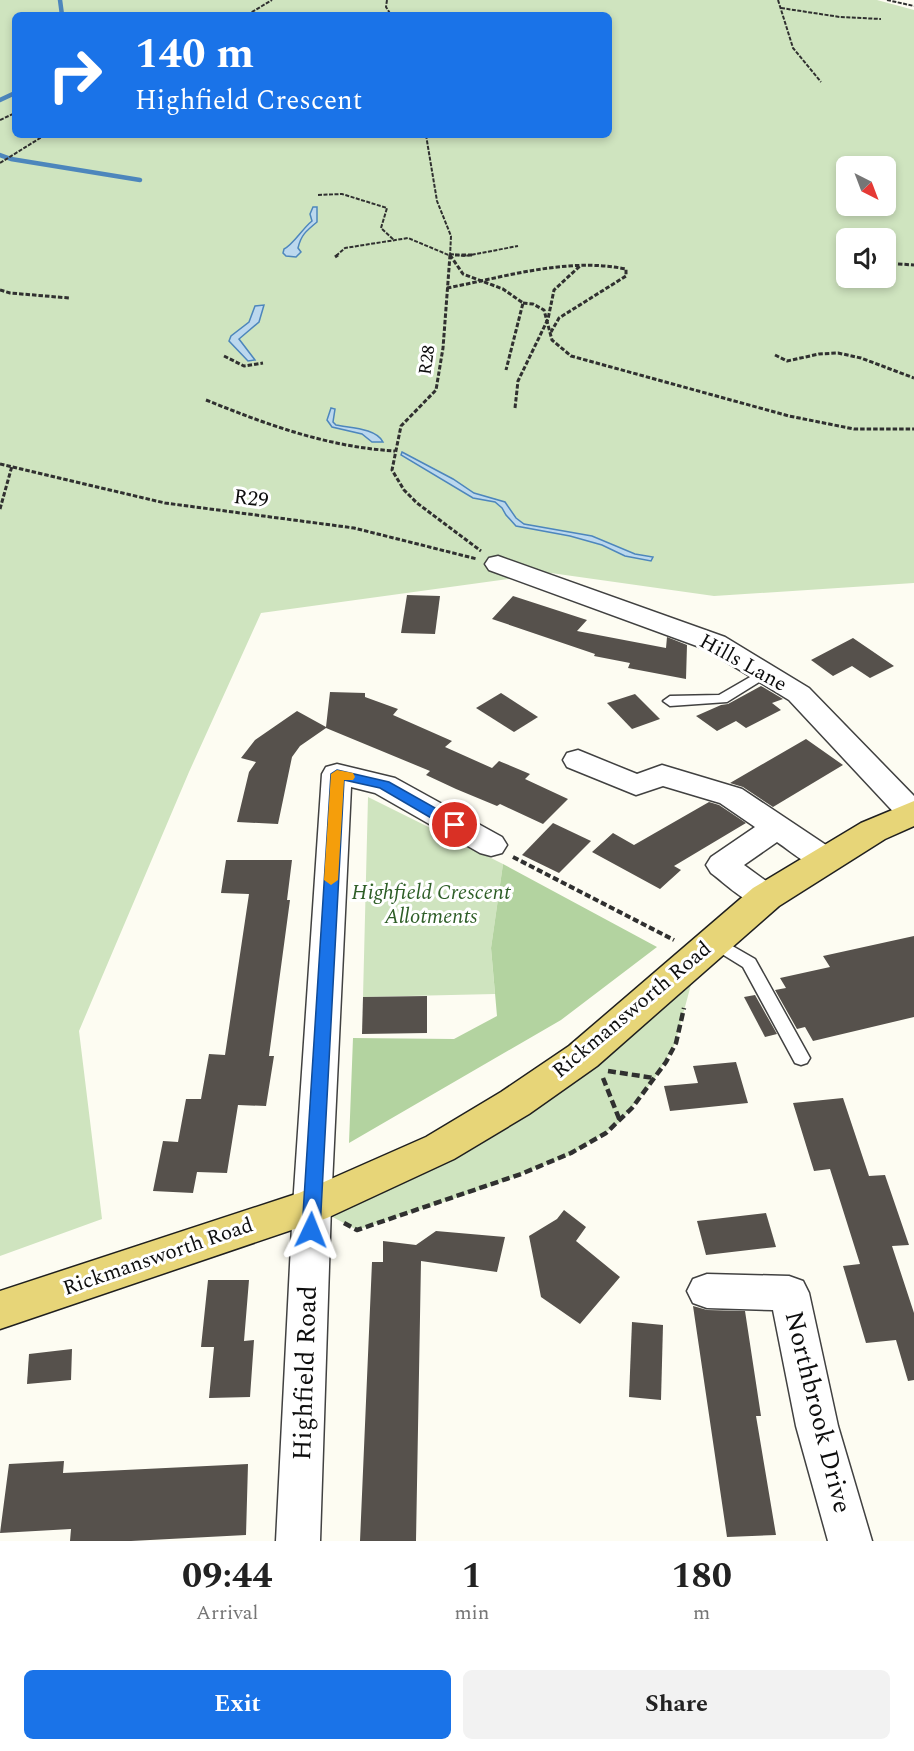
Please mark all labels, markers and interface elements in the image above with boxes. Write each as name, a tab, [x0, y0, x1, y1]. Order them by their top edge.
text: 140 m	[135, 23, 254, 86]
icon: right	[36, 36, 114, 114]
text: Highfield Crescent	[135, 80, 362, 122]
north arrow	[836, 156, 896, 216]
map controls	[836, 156, 896, 288]
button: sound	[836, 228, 896, 288]
street label: R28	[412, 343, 442, 377]
street label: R29	[232, 481, 270, 517]
street label: Hills Lane	[693, 626, 793, 700]
pin	[429, 799, 480, 850]
icon: arrive	[438, 808, 471, 841]
park label: Highfield Crescent Allotments	[351, 877, 511, 933]
street label: Rickmansworth Road	[545, 934, 719, 1086]
position arrow	[279, 1198, 343, 1262]
street label: Rickmansworth Road	[58, 1209, 258, 1305]
street label: Highfield Road	[282, 1285, 328, 1461]
street label: Northbrook Drive	[774, 1307, 862, 1517]
text: 09:44	[182, 1549, 272, 1604]
text: 1	[462, 1549, 482, 1604]
text: 180	[671, 1549, 732, 1604]
text: Arrival	[196, 1598, 258, 1628]
text: min	[454, 1598, 489, 1628]
text: m	[693, 1598, 710, 1628]
button: Exit	[24, 1670, 451, 1739]
button: Share	[463, 1670, 890, 1739]

